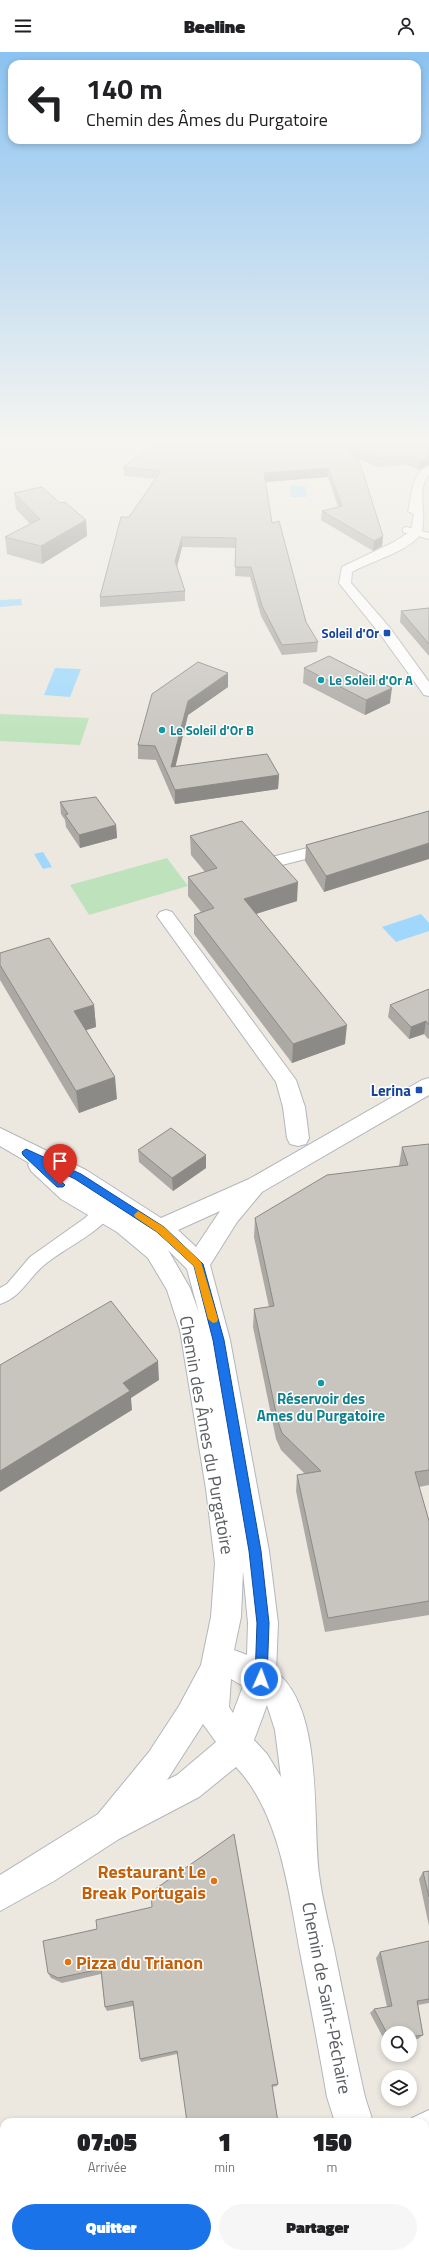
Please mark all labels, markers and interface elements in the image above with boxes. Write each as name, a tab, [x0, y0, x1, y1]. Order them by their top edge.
text: Beeline	[184, 13, 245, 40]
icon: menu	[12, 15, 34, 37]
icon: person	[395, 15, 417, 37]
text: 140 m	[86, 67, 163, 110]
icon: left	[20, 76, 72, 128]
text: Chemin des Âmes du Purgatoire	[86, 106, 328, 133]
place label: Soleil d'Or	[322, 623, 379, 643]
marker: Soleil d'Or	[382, 628, 392, 638]
place label: Le Soleil d'Or A	[329, 670, 413, 690]
marker: Le Soleil d'Or A	[316, 675, 326, 685]
place label: Le Soleil d'Or B	[170, 720, 254, 740]
marker: Le Soleil d'Or B	[157, 725, 167, 735]
place label: Lerina	[371, 1079, 411, 1102]
marker: Lerina	[414, 1085, 424, 1095]
pin	[43, 1144, 77, 1185]
icon: arrive	[49, 1150, 71, 1172]
street label: Chemin des Âmes du Purgatoire	[173, 1314, 241, 1556]
marker: Réservoir des Ames du Purgatoire	[316, 1378, 326, 1388]
place label: Réservoir des Ames du Purgatoire	[257, 1387, 386, 1427]
position arrow	[240, 1658, 282, 1700]
place label: Restaurant Le Break Portugais	[81, 1858, 206, 1906]
marker: Restaurant Le Break Portugais	[209, 1876, 219, 1886]
street label: Chemin de Saint-Péchaire	[295, 1900, 359, 2096]
place label: Pizza du Trianon	[76, 1949, 203, 1976]
marker: Pizza du Trianon	[63, 1957, 73, 1967]
map controls	[381, 2026, 417, 2106]
button: search	[381, 2026, 417, 2062]
button: layers	[381, 2070, 417, 2106]
text: 07:05	[77, 2124, 137, 2160]
text: 1	[218, 2124, 231, 2160]
text: 150	[312, 2124, 352, 2160]
text: Arrivée	[88, 2157, 127, 2177]
text: min	[214, 2157, 235, 2177]
text: m	[326, 2157, 337, 2177]
button: Quitter	[12, 2204, 211, 2250]
button: Partager	[219, 2204, 417, 2250]

